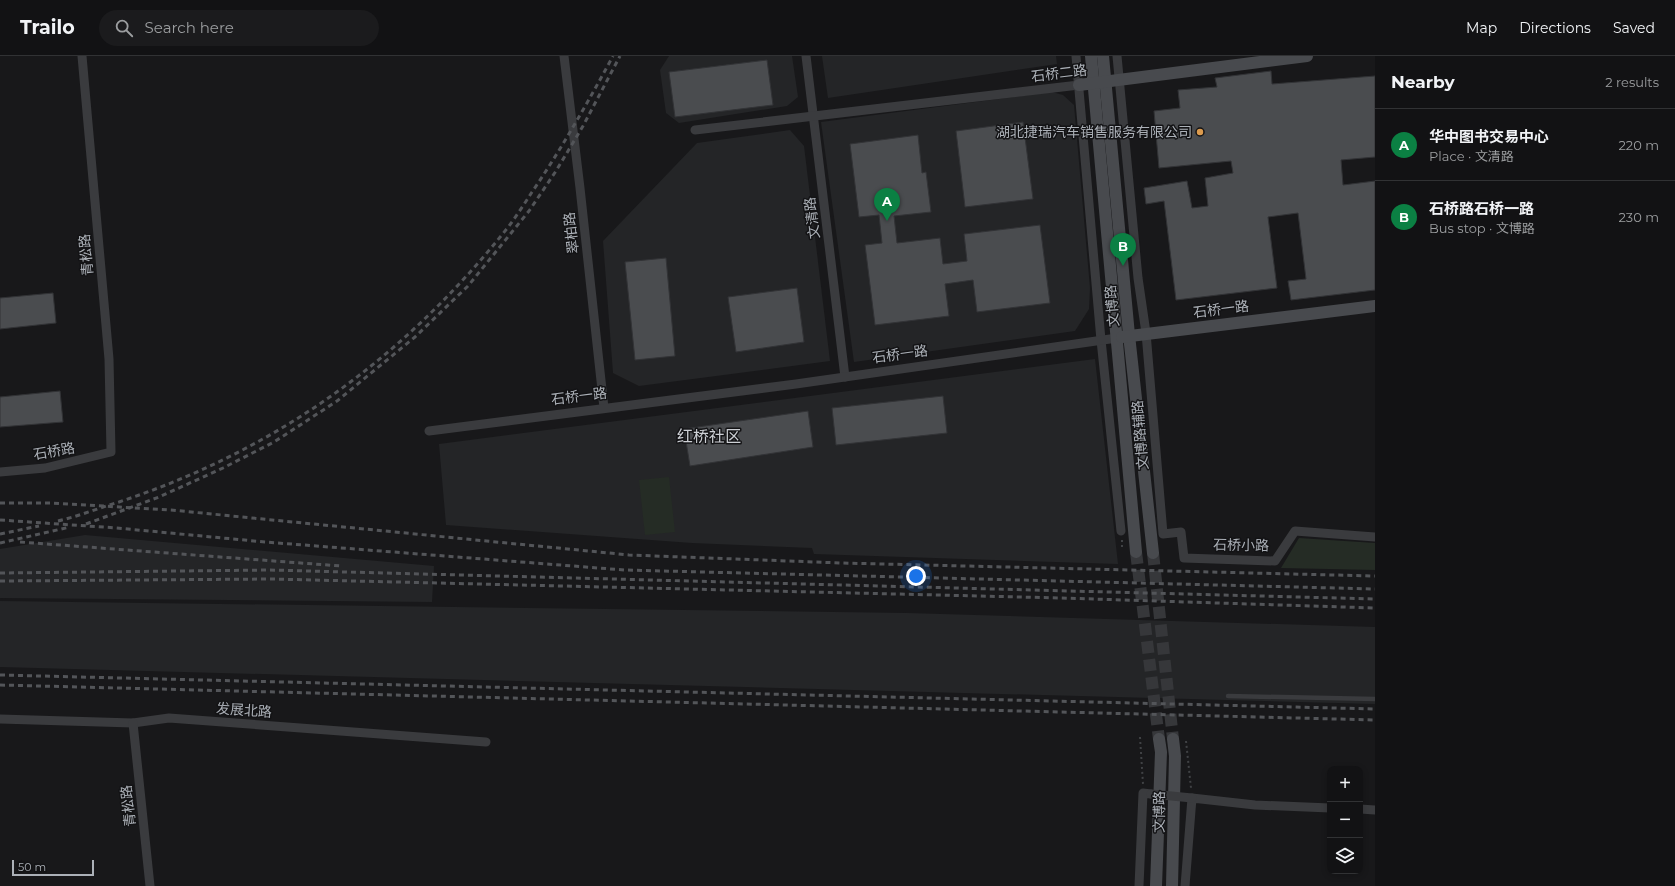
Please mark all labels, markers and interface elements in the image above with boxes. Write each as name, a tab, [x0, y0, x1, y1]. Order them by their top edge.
search box	[99, 10, 379, 46]
text: Trailo	[20, 16, 75, 39]
icon: search	[113, 17, 135, 39]
text: Search here	[145, 18, 234, 37]
text: Map	[1466, 19, 1497, 37]
text: Directions	[1519, 19, 1591, 37]
text: Saved	[1613, 19, 1655, 37]
street label: 石桥二路	[1030, 61, 1088, 85]
text: Nearby	[1391, 72, 1455, 92]
text: 2 results	[1605, 74, 1659, 90]
place label: 湖北捷瑞汽车销售服务有限公司	[996, 123, 1192, 141]
marker: 湖北捷瑞汽车销售服务有限公司	[1195, 127, 1205, 137]
text: 华中图书交易中心	[1429, 127, 1549, 146]
text: A	[1399, 137, 1409, 153]
text: 220 m	[1618, 137, 1659, 153]
text: Place · 文清路	[1429, 148, 1514, 164]
pin: A	[874, 188, 900, 221]
street label: 文清路	[801, 196, 823, 240]
text: 石桥路石桥一路	[1429, 199, 1534, 218]
text: B	[1399, 209, 1409, 225]
text: 230 m	[1618, 209, 1659, 225]
street label: 翠柏路	[560, 211, 582, 255]
text: Bus stop · 文博路	[1429, 220, 1535, 236]
street label: 青松路	[75, 233, 97, 277]
pin: B	[1110, 233, 1136, 266]
street label: 文博路	[1101, 284, 1123, 328]
street label: 石桥一路	[1192, 297, 1250, 321]
street label: 石桥一路	[871, 341, 929, 367]
street label: 石桥一路	[550, 384, 608, 408]
street label: 文博路辅路	[1128, 399, 1152, 471]
district label: 红桥社区	[677, 427, 741, 446]
street label: 石桥路	[32, 438, 76, 464]
street label: 石桥小路	[1213, 536, 1269, 554]
your location	[906, 566, 926, 586]
street label: 发展北路	[215, 699, 273, 721]
map controls	[1327, 766, 1363, 874]
button: +	[1327, 766, 1363, 802]
street label: 青松路	[117, 784, 139, 828]
street label: 文博路	[1150, 791, 1168, 833]
button: −	[1327, 802, 1363, 838]
button: layers	[1327, 838, 1363, 874]
scale bar	[12, 858, 94, 877]
text: 50 m	[18, 860, 46, 874]

